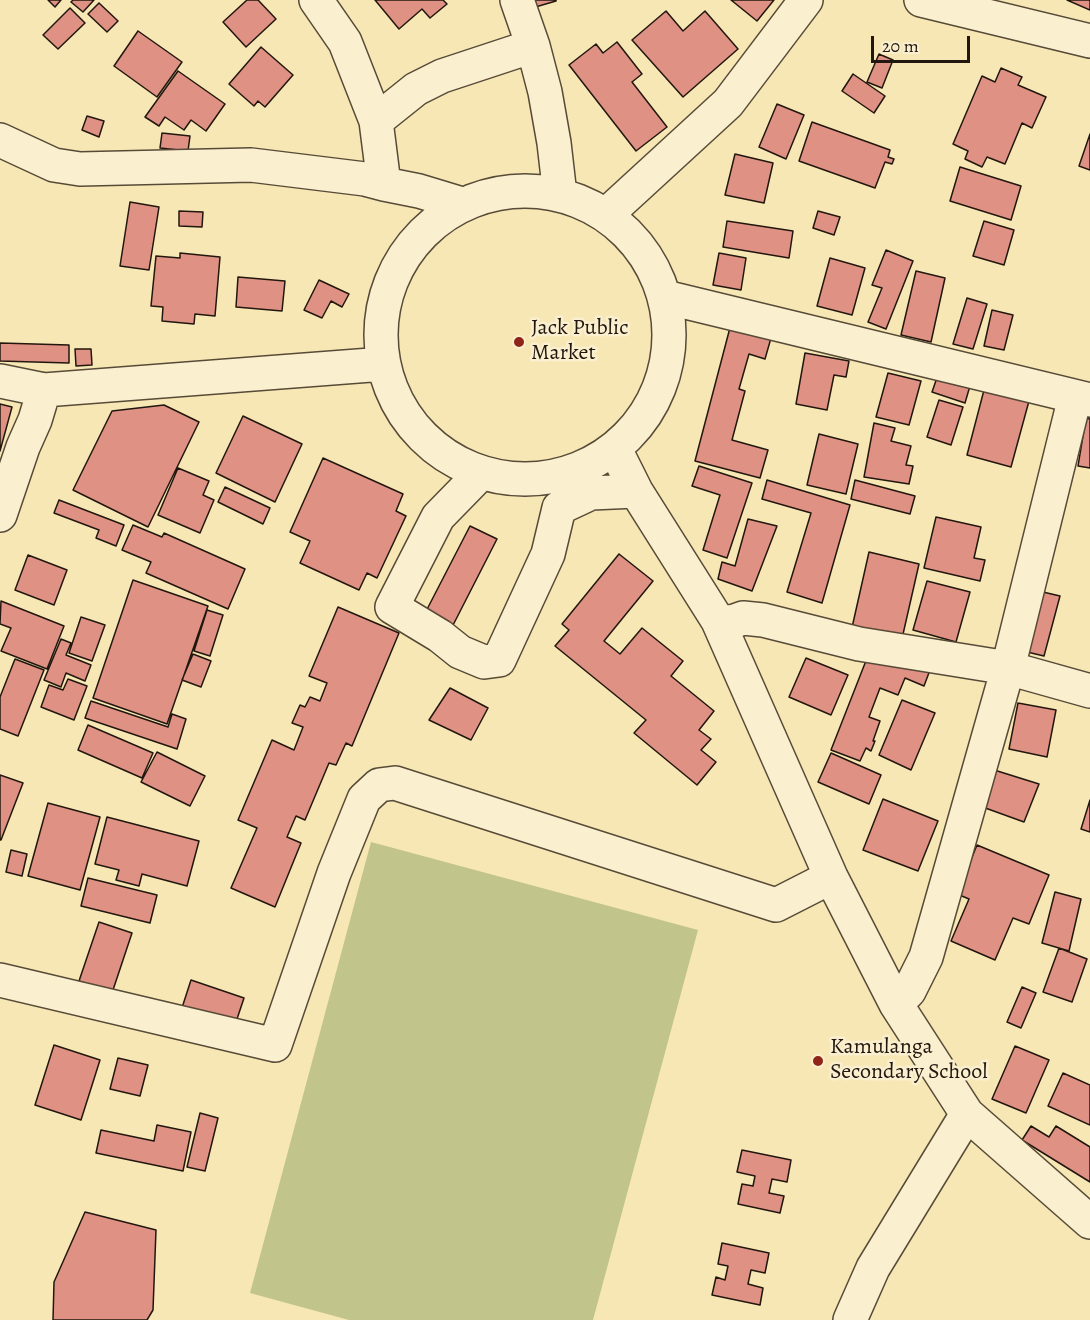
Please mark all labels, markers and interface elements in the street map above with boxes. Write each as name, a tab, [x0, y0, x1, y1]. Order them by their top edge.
scale bar	[874, 24, 973, 62]
text: 20 m	[882, 34, 919, 58]
place label: Jack Public Market	[531, 316, 629, 368]
marker: Jack Public Market	[512, 335, 526, 349]
place label: Kamulanga Secondary School	[830, 1035, 988, 1086]
marker: Kamulanga Secondary School	[811, 1054, 825, 1068]

